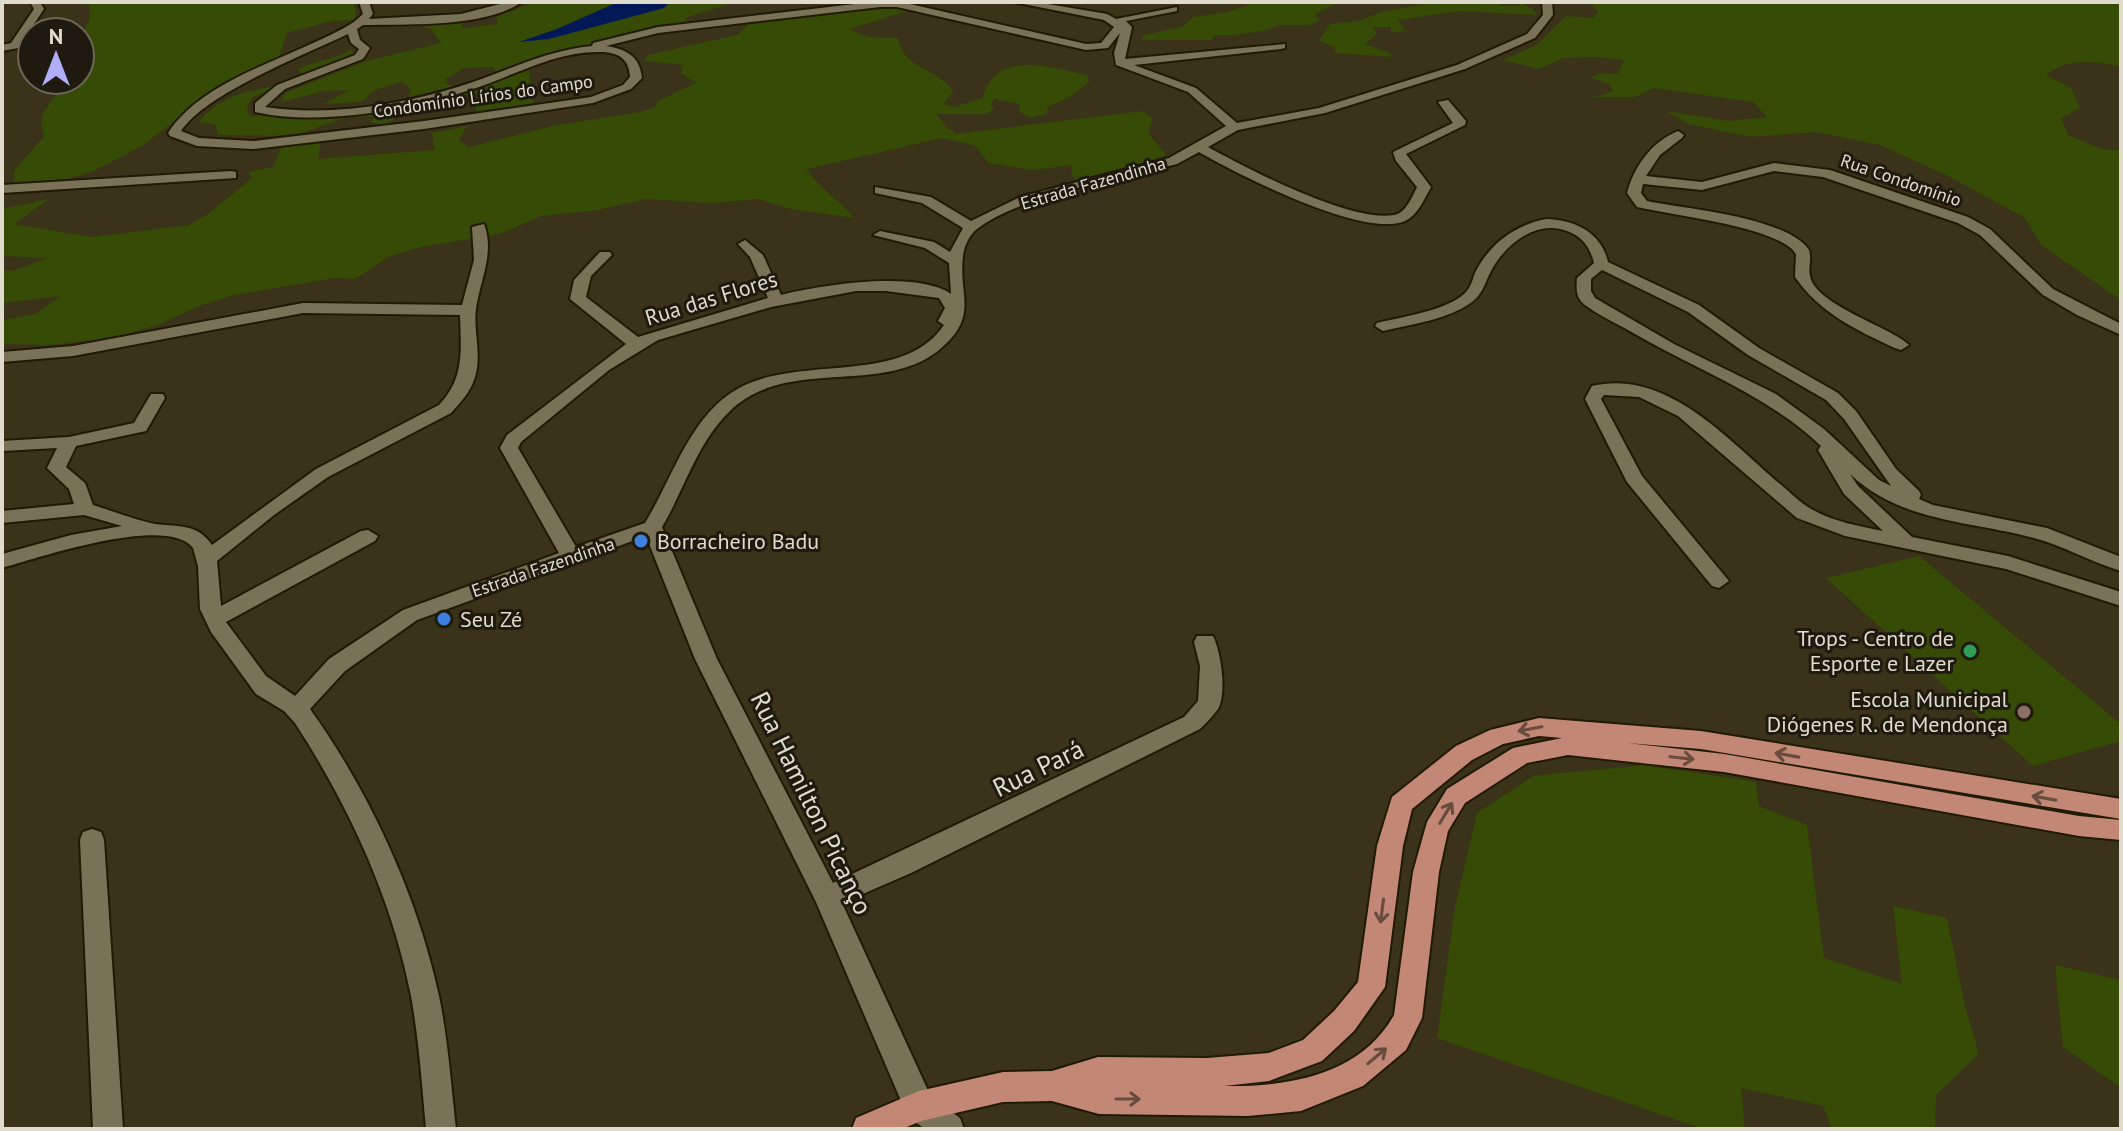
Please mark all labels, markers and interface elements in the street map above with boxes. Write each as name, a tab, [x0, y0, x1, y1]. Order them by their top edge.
north arrow	[16, 16, 96, 96]
text: N	[49, 22, 63, 50]
street label: Condomínio Lírios do Campo	[372, 69, 594, 123]
street label: Rua Condomínio	[1838, 149, 1964, 211]
street label: Estrada Fazendinha	[1018, 151, 1168, 215]
street label: Rua das Flores	[641, 265, 781, 331]
place label: Borracheiro Badu	[657, 527, 819, 555]
street label: Estrada Fazendinha	[468, 532, 618, 602]
marker: Borracheiro Badu	[632, 532, 650, 550]
place label: Seu Zé	[460, 605, 522, 633]
marker: Seu Zé	[435, 610, 453, 628]
place label: Trops - Centro de Esporte e Lazer	[1797, 624, 1955, 677]
marker: Trops - Centro de Esporte e Lazer	[1961, 642, 1979, 660]
place label: Escola Municipal Diógenes R. de Mendonça	[1767, 685, 2009, 738]
street label: Rua Hamilton Picanço	[744, 686, 880, 920]
marker: Escola Municipal Diógenes R. de Mendonça	[2015, 703, 2033, 721]
one-way arrow	[1517, 723, 1543, 738]
street label: Rua Pará	[987, 732, 1089, 804]
one-way arrow	[1775, 746, 1801, 761]
one-way arrow	[1669, 751, 1695, 766]
one-way arrow	[2032, 789, 2057, 804]
one-way arrow	[1438, 802, 1454, 825]
one-way arrow	[1374, 898, 1389, 923]
one-way arrow	[1366, 1047, 1386, 1065]
one-way arrow	[1114, 1091, 1141, 1107]

